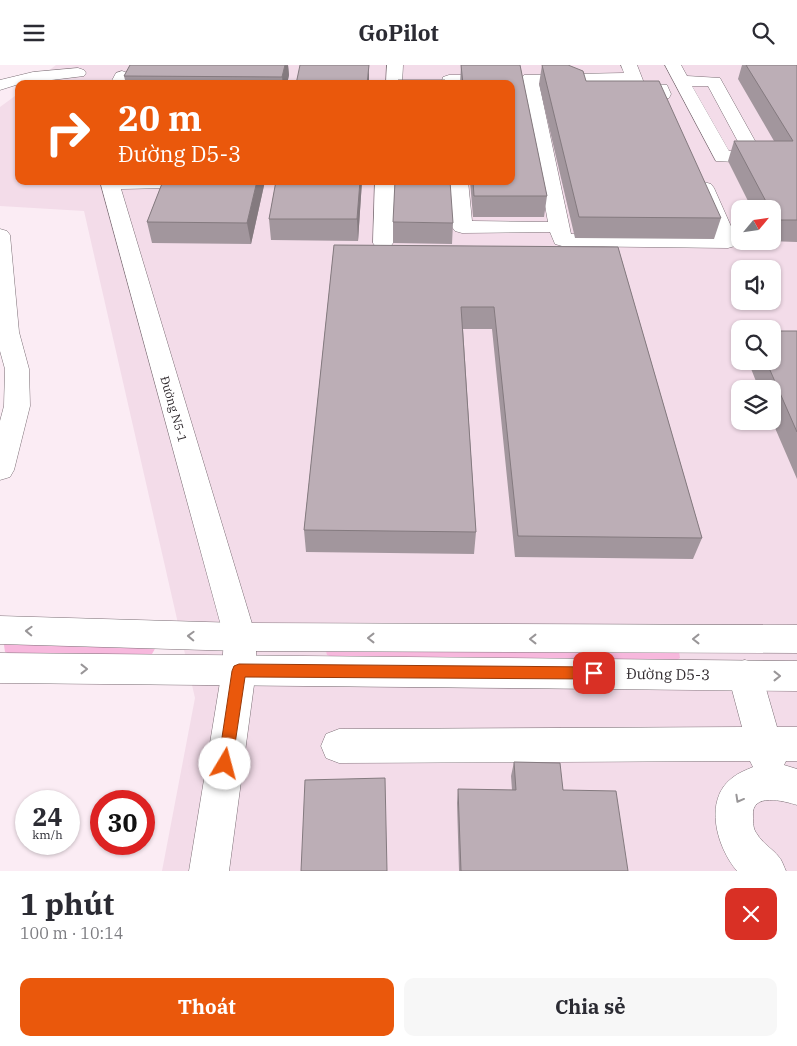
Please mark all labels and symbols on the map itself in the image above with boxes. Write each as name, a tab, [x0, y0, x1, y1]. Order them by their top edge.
north arrow	[731, 200, 781, 250]
street label: Đường N5-1	[157, 374, 191, 444]
one-way arrow	[24, 626, 32, 636]
one-way arrow	[187, 631, 194, 641]
one-way arrow	[367, 633, 374, 643]
one-way arrow	[529, 633, 537, 644]
one-way arrow	[692, 634, 700, 644]
pin	[573, 652, 615, 694]
one-way arrow	[80, 664, 88, 674]
street label: Đường D5-3	[626, 664, 710, 684]
one-way arrow	[774, 670, 782, 681]
position arrow	[198, 737, 250, 789]
speed limit sign: 30	[90, 790, 155, 855]
one-way arrow	[736, 793, 746, 802]

